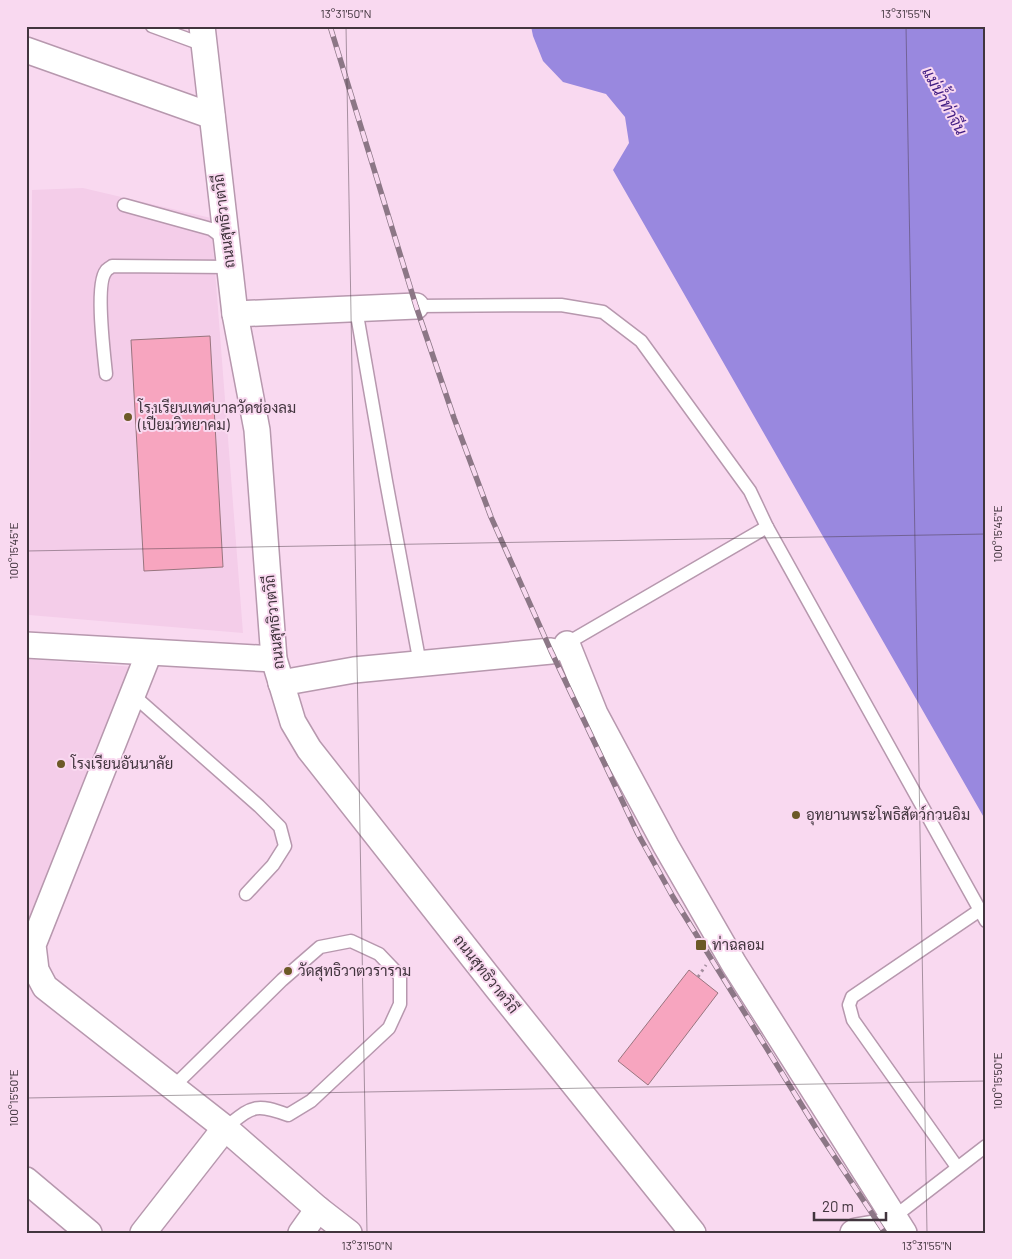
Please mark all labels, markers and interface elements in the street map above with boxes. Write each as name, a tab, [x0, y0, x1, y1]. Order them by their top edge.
text: 13°31'50"N	[320, 6, 372, 20]
text: 13°31'55"N	[881, 6, 931, 20]
water label: แม่น้ำท่าจีน	[919, 62, 975, 138]
street label: ถนนสุทธิวาตวิถี	[208, 173, 241, 269]
place label: โรงเรียนเทศบาลวัดช่องลม (เปี่ยมวิทยาคม)	[137, 398, 296, 433]
marker: โรงเรียนเทศบาลวัดช่องลม (เปี่ยมวิทยาคม)	[122, 411, 134, 423]
text: 100°15'45"E	[990, 505, 1004, 563]
text: 100°15'45"E	[6, 522, 20, 580]
street label: ถนนสุทธิวาตวิถี	[259, 574, 290, 670]
place label: โรงเรียนอันนาลัย	[70, 754, 173, 772]
marker: โรงเรียนอันนาลัย	[55, 758, 67, 770]
place label: อุทยานพระโพธิสัตว์กวนอิม	[806, 805, 970, 826]
marker: อุทยานพระโพธิสัตว์กวนอิม	[790, 809, 802, 821]
street label: ถนนสุทธิวาตวิถี	[448, 930, 523, 1018]
place label: ท่าฉลอม	[712, 935, 764, 953]
marker: ท่าฉลอม	[694, 938, 708, 952]
place label: วัดสุทธิวาตวราราม	[298, 961, 411, 982]
marker: วัดสุทธิวาตวราราม	[282, 965, 294, 977]
text: 100°15'50"E	[990, 1052, 1004, 1110]
text: 100°15'50"E	[6, 1069, 20, 1127]
scale bar	[814, 1189, 887, 1221]
text: 20 m	[822, 1197, 854, 1215]
text: 13°31'50"N	[341, 1238, 393, 1252]
text: 13°31'55"N	[902, 1238, 952, 1252]

